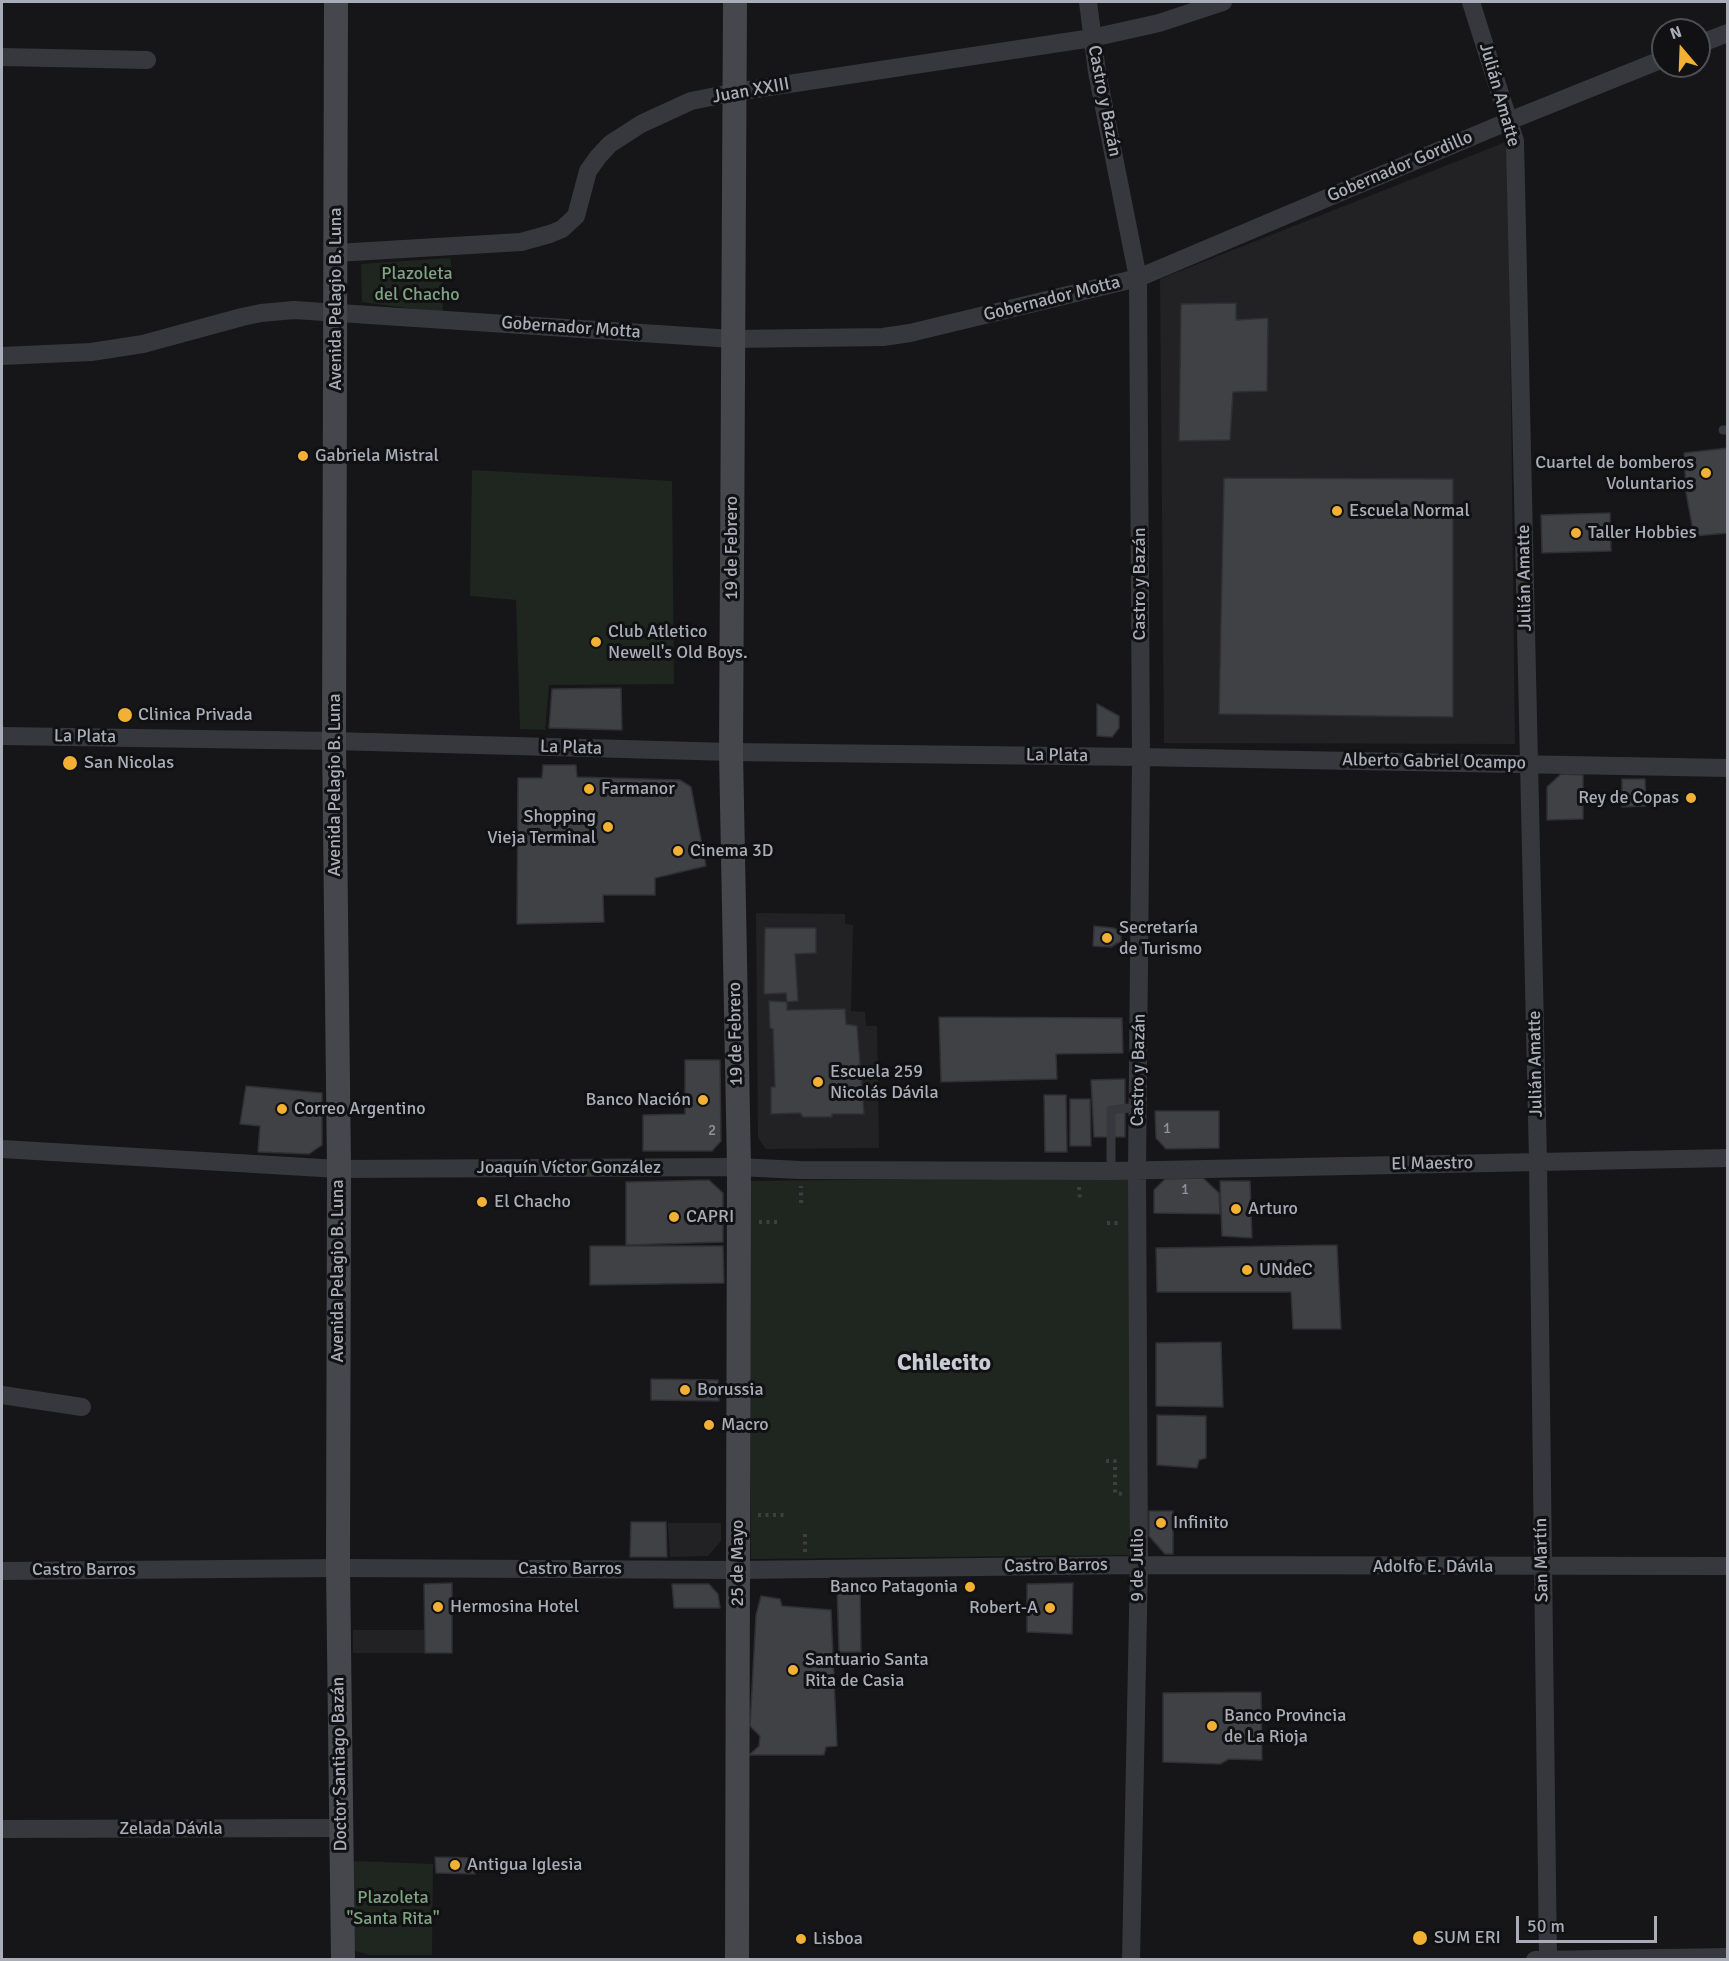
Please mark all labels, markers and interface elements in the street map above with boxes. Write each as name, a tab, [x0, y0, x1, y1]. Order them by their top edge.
north arrow	[1651, 18, 1711, 78]
text: N	[1667, 22, 1684, 44]
street label: Julián Amatte	[1474, 41, 1524, 149]
street label: Castro y Bazán	[1083, 43, 1125, 159]
street label: Juan XXIII	[711, 74, 791, 108]
street label: Gobernador Gordillo	[1324, 127, 1476, 207]
street label: Avenida Pelagio B. Luna	[325, 207, 347, 391]
park label: Plazoleta del Chacho	[374, 263, 460, 306]
street label: Gobernador Motta	[982, 272, 1122, 326]
street label: Gobernador Motta	[500, 312, 642, 344]
place label: Gabriela Mistral	[315, 445, 439, 467]
marker: Gabriela Mistral	[296, 449, 310, 463]
place label: Cuartel de bomberos Voluntarios	[1535, 452, 1694, 494]
marker: Cuartel de bomberos Voluntarios	[1699, 466, 1713, 480]
street label: 19 de Febrero	[721, 496, 743, 600]
place label: Escuela Normal	[1349, 500, 1470, 522]
marker: Escuela Normal	[1330, 504, 1344, 518]
place label: Taller Hobbies	[1588, 522, 1697, 544]
street label: Julián Amatte	[1513, 525, 1537, 631]
marker: Taller Hobbies	[1569, 526, 1583, 540]
street label: Castro y Bazán	[1129, 527, 1151, 641]
place label: Club Atletico Newell's Old Boys.	[608, 621, 748, 664]
marker: Club Atletico Newell's Old Boys.	[589, 635, 603, 649]
street label: Avenida Pelagio B. Luna	[324, 693, 346, 877]
place label: Clinica Privada	[138, 704, 253, 726]
marker: Clinica Privada	[116, 706, 134, 724]
street label: La Plata	[54, 726, 116, 748]
street label: La Plata	[540, 736, 602, 760]
street label: La Plata	[1026, 745, 1088, 767]
street label: Alberto Gabriel Ocampo	[1342, 750, 1526, 774]
place label: San Nicolas	[84, 752, 174, 774]
marker: San Nicolas	[61, 754, 79, 772]
place label: Farmanor	[601, 778, 675, 800]
marker: Farmanor	[582, 782, 596, 796]
place label: Rey de Copas	[1578, 787, 1679, 809]
marker: Rey de Copas	[1684, 791, 1698, 805]
place label: Shopping Vieja Terminal	[487, 806, 596, 848]
marker: Shopping Vieja Terminal	[601, 820, 615, 834]
place label: Cinema 3D	[690, 840, 773, 862]
marker: Cinema 3D	[671, 844, 685, 858]
place label: Secretaría de Turismo	[1119, 917, 1202, 960]
marker: Secretaría de Turismo	[1100, 931, 1114, 945]
street label: 19 de Febrero	[724, 982, 748, 1086]
street label: Julián Amatte	[1524, 1011, 1548, 1117]
street label: Castro y Bazán	[1127, 1013, 1151, 1127]
place label: Escuela 259 Nicolás Dávila	[830, 1061, 939, 1104]
marker: Escuela 259 Nicolás Dávila	[811, 1075, 825, 1089]
place label: Banco Nación	[585, 1089, 691, 1111]
marker: Banco Nación	[696, 1093, 710, 1107]
place label: Correo Argentino	[294, 1098, 426, 1120]
marker: Correo Argentino	[275, 1102, 289, 1116]
house number: 1	[1163, 1120, 1171, 1138]
house number: 2	[708, 1122, 716, 1140]
street label: El Maestro	[1391, 1152, 1473, 1176]
street label: Joaquín Víctor González	[477, 1157, 661, 1179]
street label: Avenida Pelagio B. Luna	[327, 1179, 349, 1363]
house number: 1	[1181, 1181, 1189, 1199]
place label: El Chacho	[494, 1191, 571, 1213]
marker: El Chacho	[475, 1195, 489, 1209]
place label: Arturo	[1248, 1198, 1298, 1220]
marker: Arturo	[1229, 1202, 1243, 1216]
place label: CAPRI	[686, 1206, 734, 1228]
marker: CAPRI	[667, 1210, 681, 1224]
place label: UNdeC	[1259, 1259, 1313, 1281]
marker: UNdeC	[1240, 1263, 1254, 1277]
district label: Chilecito	[897, 1350, 991, 1378]
place label: Borussia	[697, 1379, 764, 1401]
marker: Borussia	[678, 1383, 692, 1397]
place label: Macro	[721, 1414, 769, 1436]
marker: Macro	[702, 1418, 716, 1432]
place label: Infinito	[1173, 1512, 1229, 1534]
marker: Infinito	[1154, 1516, 1168, 1530]
street label: San Martín	[1530, 1517, 1554, 1603]
street label: 25 de Mayo	[727, 1520, 749, 1606]
street label: 9 de Julio	[1127, 1528, 1149, 1602]
street label: Castro Barros	[1004, 1554, 1108, 1578]
street label: Adolfo E. Dávila	[1373, 1556, 1493, 1578]
street label: Castro Barros	[518, 1558, 622, 1580]
street label: Castro Barros	[32, 1559, 136, 1581]
place label: Banco Patagonia	[830, 1576, 958, 1598]
marker: Banco Patagonia	[963, 1580, 977, 1594]
place label: Hermosina Hotel	[450, 1596, 579, 1618]
place label: Robert-A	[969, 1597, 1038, 1619]
marker: Hermosina Hotel	[431, 1600, 445, 1614]
marker: Robert-A	[1043, 1601, 1057, 1615]
place label: Santuario Santa Rita de Casia	[805, 1649, 929, 1692]
marker: Santuario Santa Rita de Casia	[786, 1663, 800, 1677]
street label: Doctor Santiago Bazán	[328, 1676, 352, 1852]
place label: Banco Provincia de La Rioja	[1224, 1705, 1346, 1748]
marker: Banco Provincia de La Rioja	[1205, 1719, 1219, 1733]
street label: Zelada Dávila	[119, 1818, 223, 1840]
place label: Antigua Iglesia	[467, 1854, 582, 1876]
marker: Antigua Iglesia	[448, 1858, 462, 1872]
park label: Plazoleta "Santa Rita"	[346, 1887, 440, 1930]
scale bar	[1519, 1904, 1660, 1942]
text: 50 m	[1527, 1915, 1565, 1937]
place label: SUM ERI	[1434, 1927, 1501, 1949]
place label: Lisboa	[813, 1928, 863, 1950]
marker: SUM ERI	[1411, 1929, 1429, 1947]
marker: Lisboa	[794, 1932, 808, 1946]

